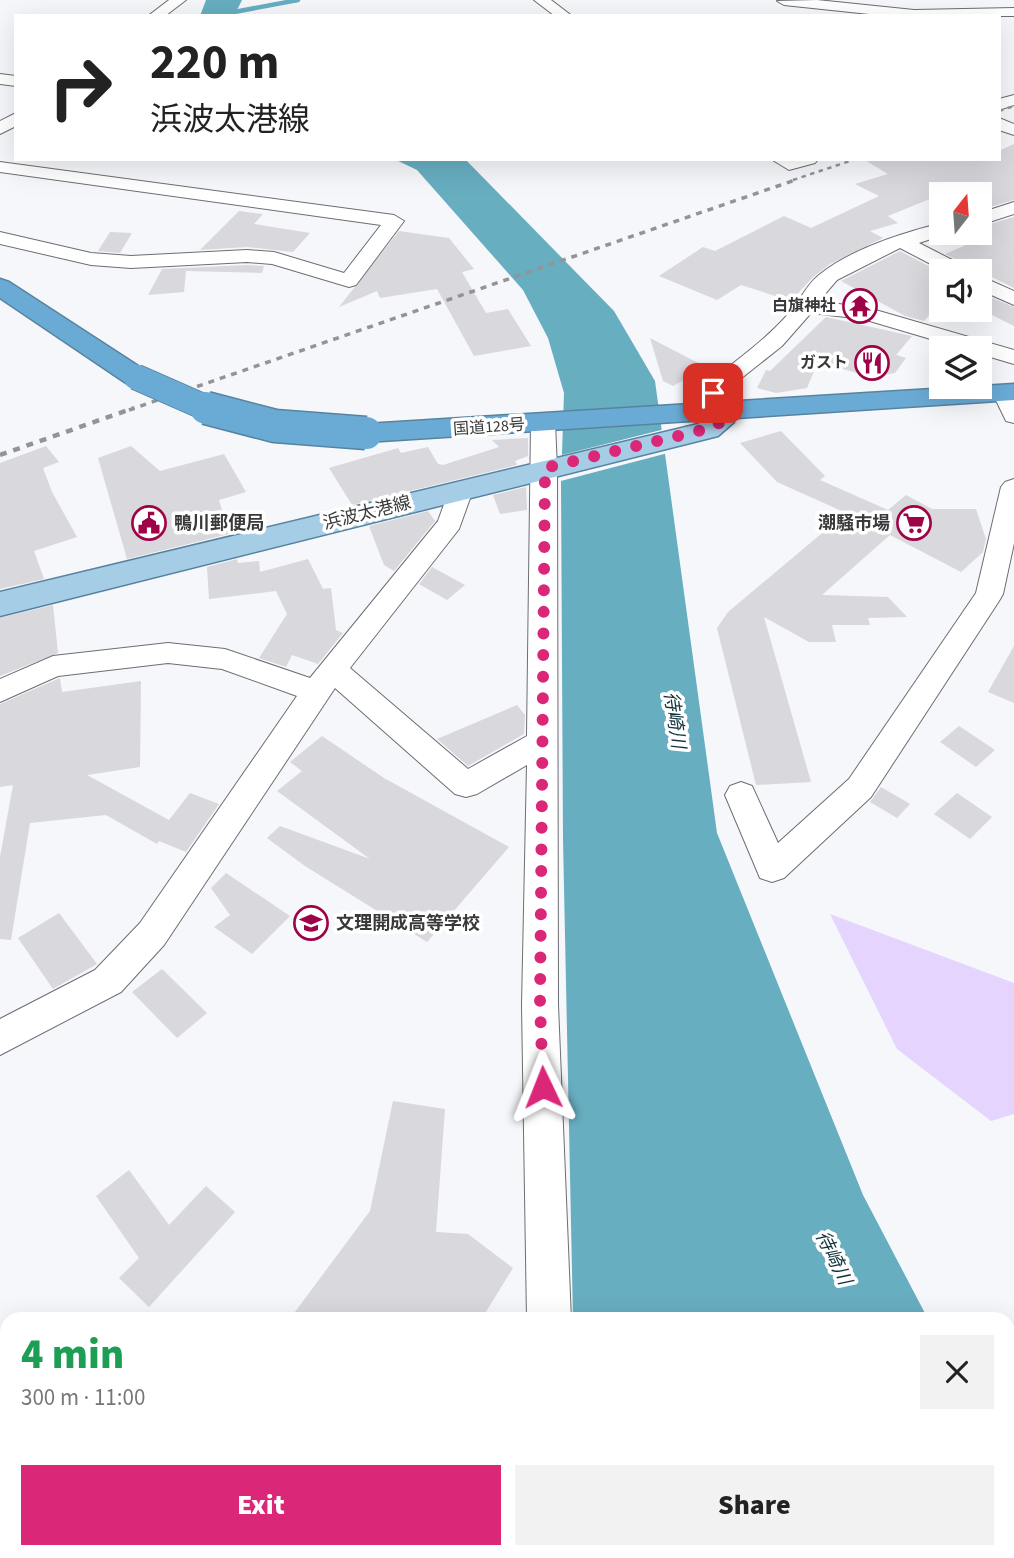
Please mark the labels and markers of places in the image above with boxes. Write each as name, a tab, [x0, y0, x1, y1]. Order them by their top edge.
temple icon: 白旗神社	[841, 287, 879, 325]
place label: 白旗神社	[772, 295, 836, 317]
restaurant icon: ガスト	[853, 344, 891, 382]
place label: ガスト	[800, 352, 848, 374]
pin	[683, 363, 743, 423]
public building icon: 鴨川郵便局	[130, 504, 168, 542]
supermarket icon: 潮騒市場	[895, 504, 933, 542]
place label: 鴨川郵便局	[174, 511, 264, 536]
place label: 潮騒市場	[818, 511, 890, 536]
school or university icon: 文理開成高等学校	[292, 904, 330, 942]
place label: 文理開成高等学校	[336, 911, 480, 936]

